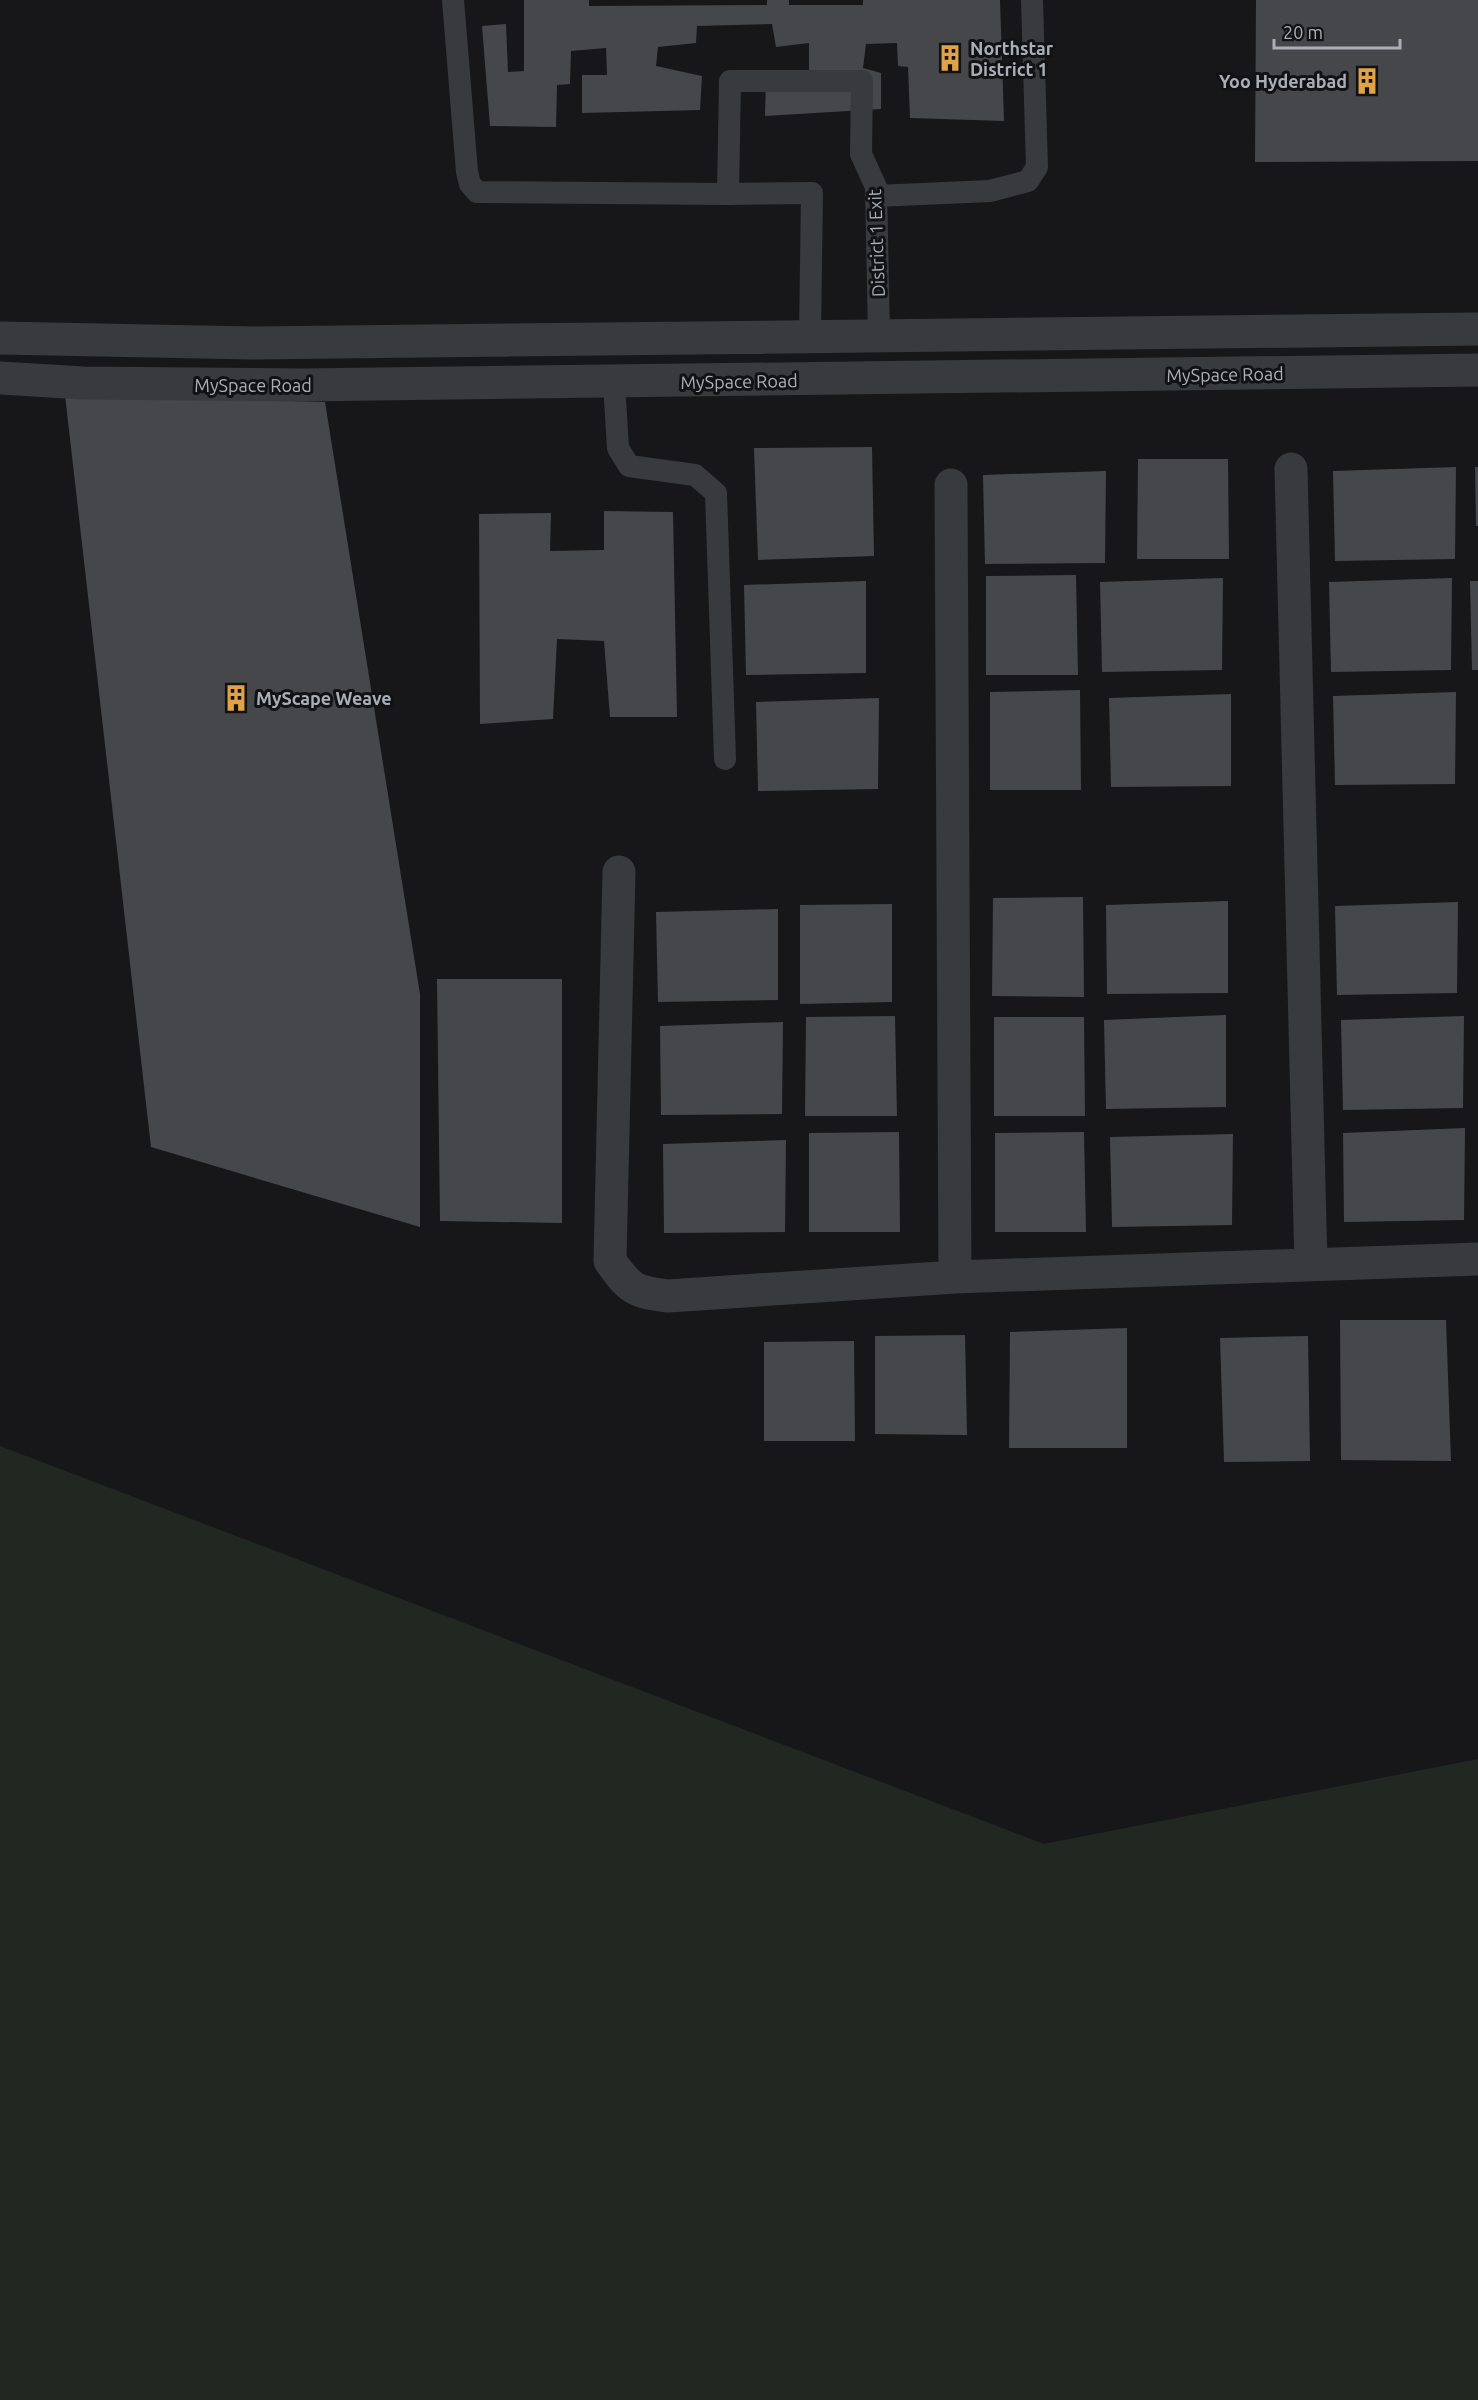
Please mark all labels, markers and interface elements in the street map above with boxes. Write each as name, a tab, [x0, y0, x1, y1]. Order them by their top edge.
scale bar	[1274, 12, 1400, 50]
text: 20 m	[1283, 22, 1323, 42]
place label: Northstar District 1	[970, 38, 1054, 79]
building icon: Northstar District 1	[935, 43, 965, 73]
building icon: Yoo Hyderabad	[1352, 66, 1382, 96]
place label: Yoo Hyderabad	[1219, 71, 1347, 91]
street label: District 1 Exit	[864, 189, 888, 297]
street label: MySpace Road	[1166, 363, 1284, 385]
street label: MySpace Road	[680, 370, 798, 392]
street label: MySpace Road	[194, 375, 312, 395]
building icon: MyScape Weave	[221, 683, 251, 713]
place label: MyScape Weave	[256, 688, 392, 708]

